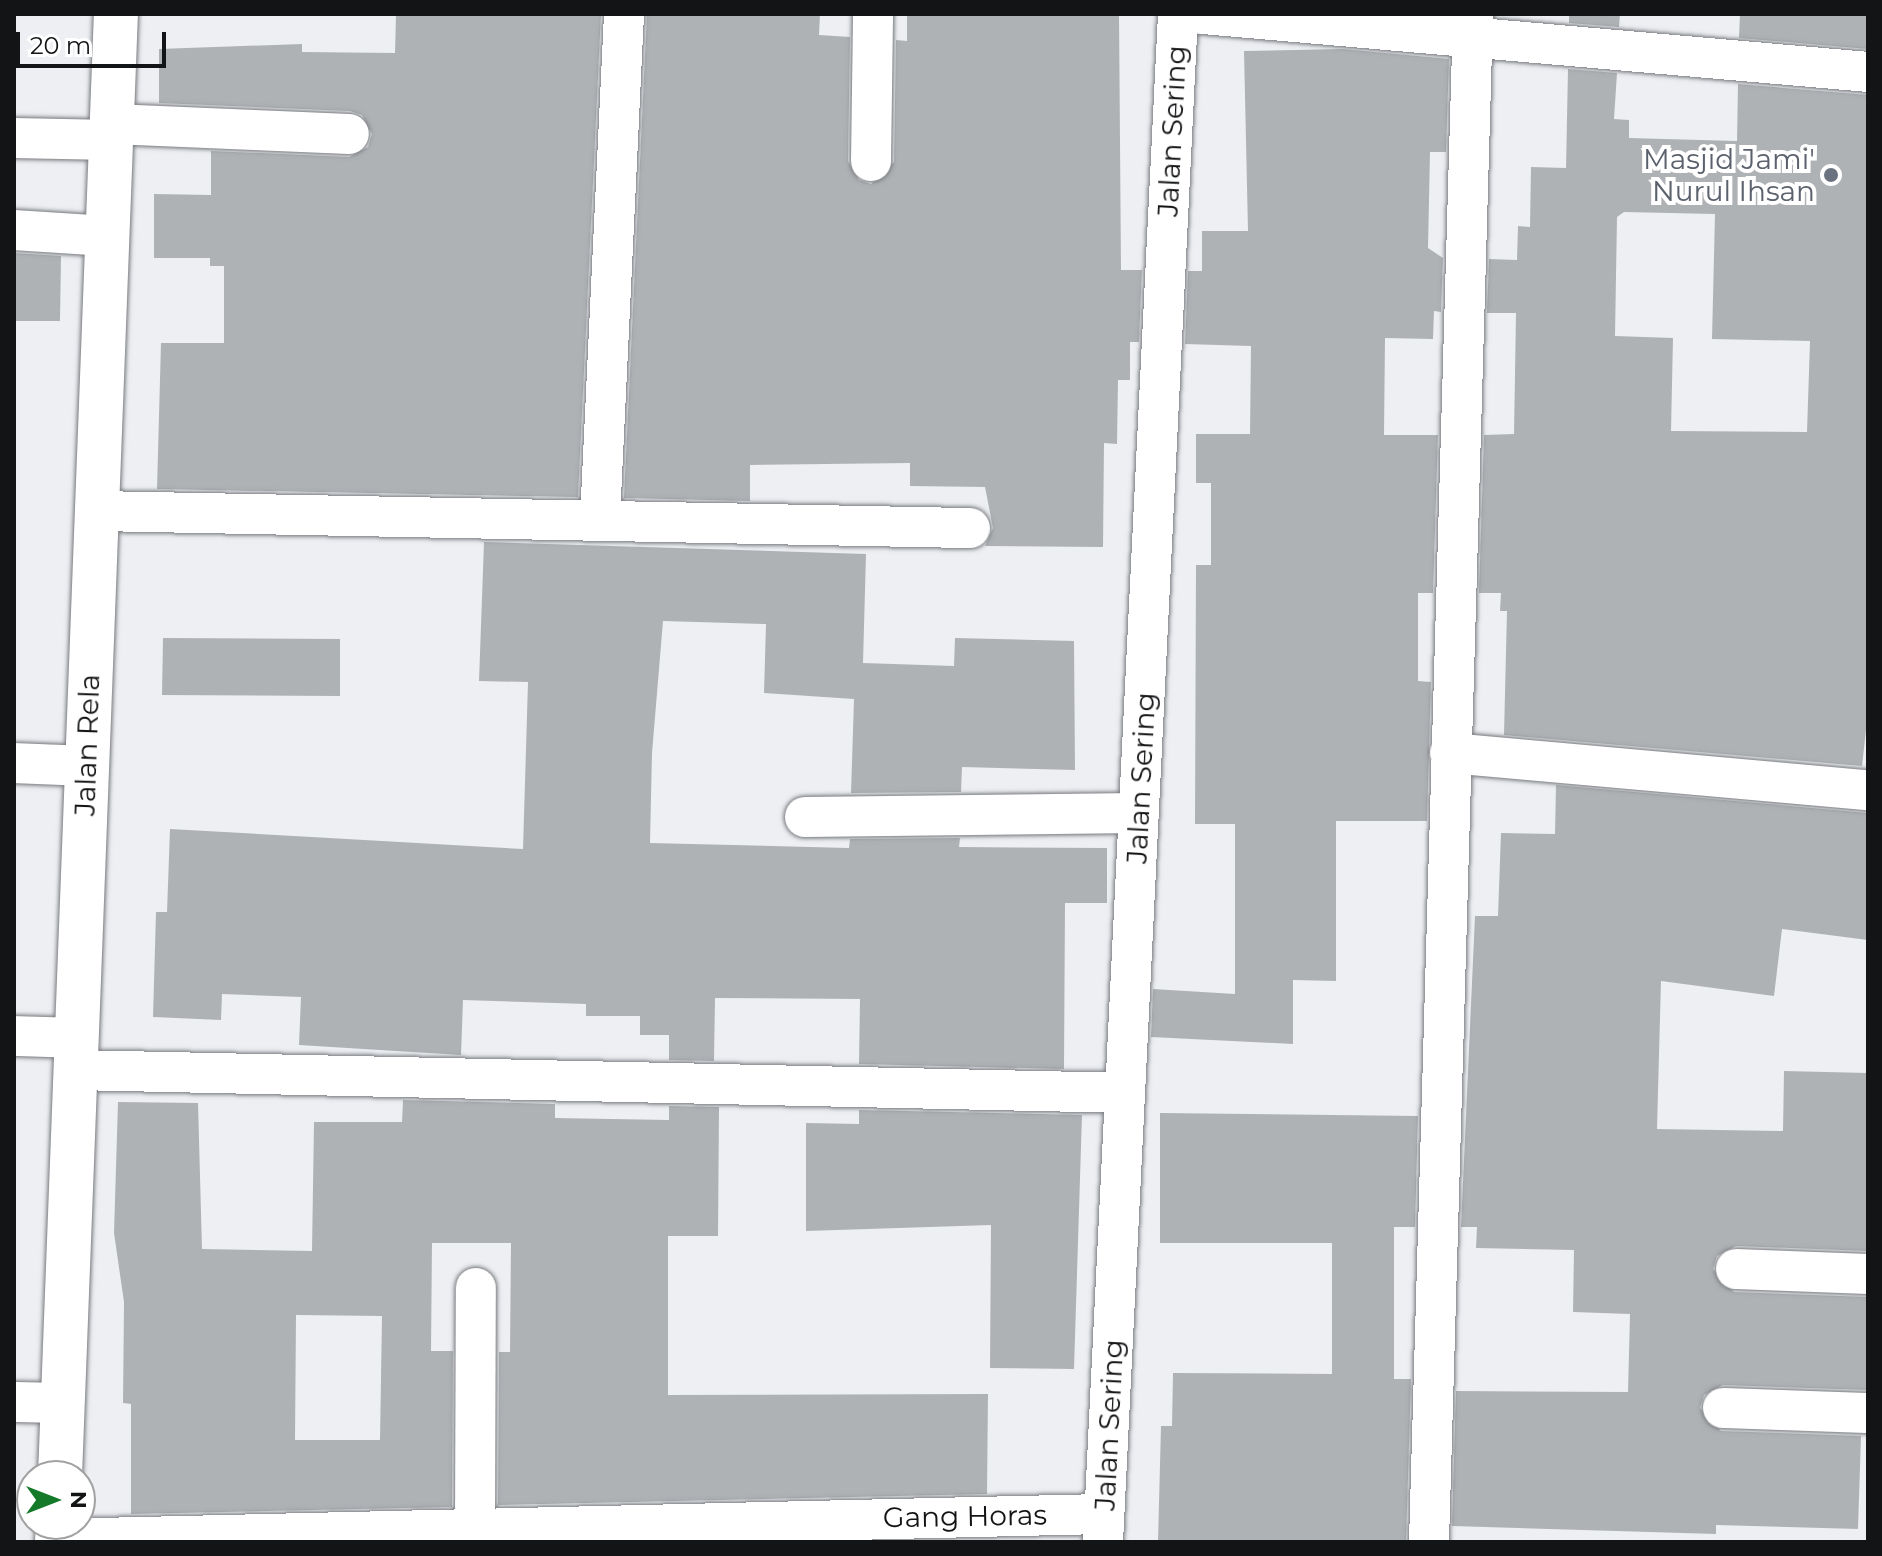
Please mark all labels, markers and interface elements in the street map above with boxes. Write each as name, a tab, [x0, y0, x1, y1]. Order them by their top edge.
scale bar	[20, 16, 170, 66]
text: 20 m	[30, 31, 91, 60]
street label: Jalan Sering	[1151, 44, 1193, 218]
place label: Masjid Jami' Nurul Ihsan	[1643, 142, 1815, 208]
marker: Masjid Jami' Nurul Ihsan	[1822, 166, 1840, 184]
street label: Jalan Rela	[68, 673, 106, 817]
street label: Jalan Sering	[1120, 691, 1162, 865]
street label: Jalan Sering	[1088, 1338, 1130, 1512]
north arrow	[16, 1460, 96, 1540]
text: N	[65, 1491, 92, 1509]
street label: Gang Horas	[883, 1498, 1047, 1534]

